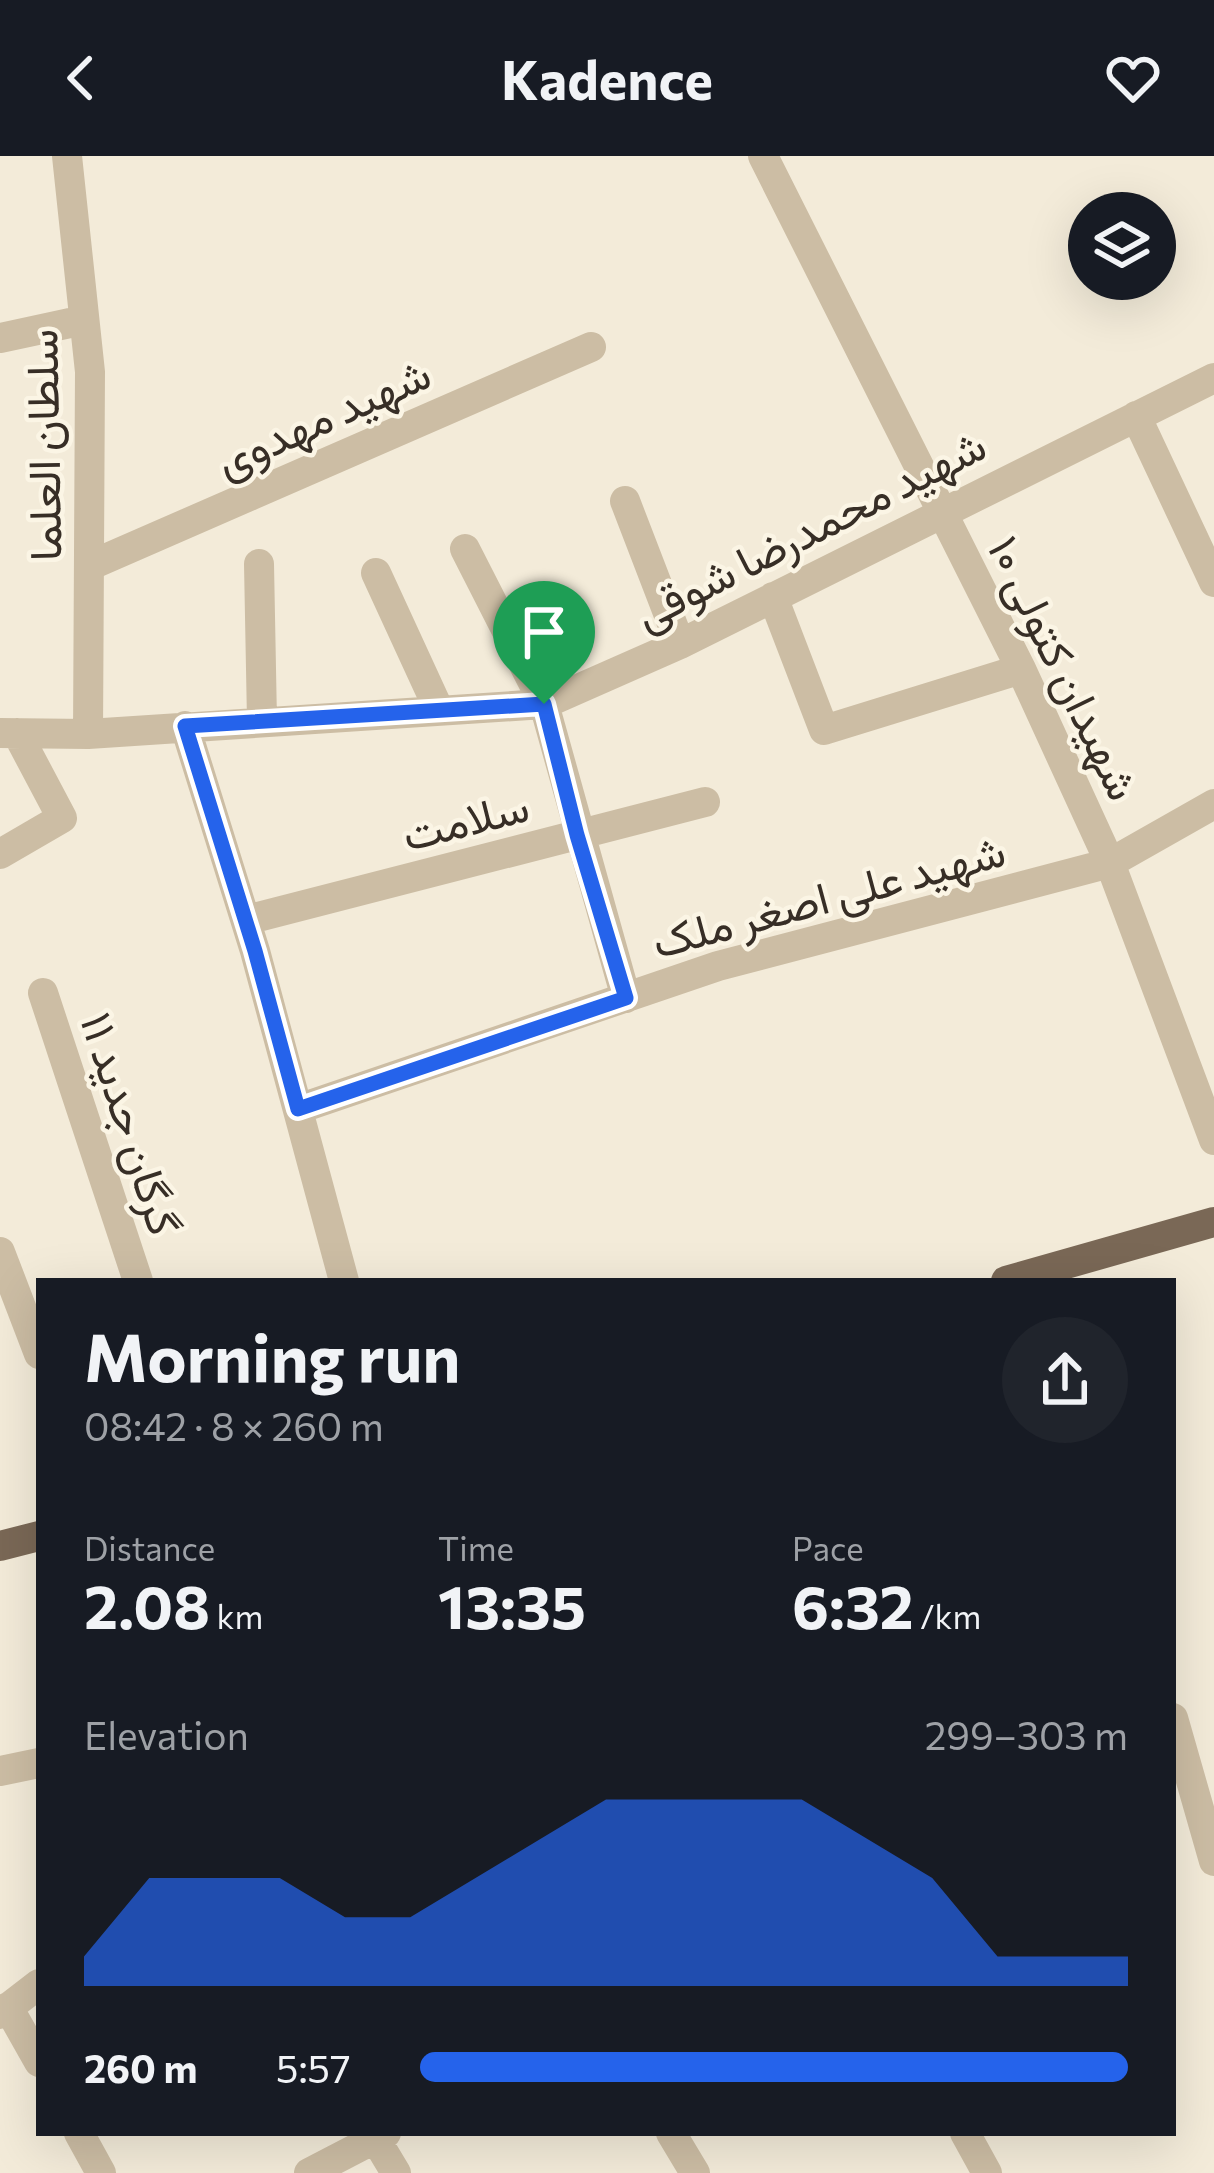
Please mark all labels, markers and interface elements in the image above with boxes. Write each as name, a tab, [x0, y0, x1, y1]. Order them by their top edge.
icon: back	[48, 45, 114, 111]
text: Kadence	[501, 45, 713, 111]
icon: heart	[1100, 45, 1166, 111]
map controls	[1068, 192, 1176, 300]
button: layers	[1068, 192, 1176, 300]
street label: سلطان العلما	[11, 328, 72, 561]
street label: شهید مهدوی	[206, 343, 439, 489]
street label: شهید محمدرضا شوقی	[624, 415, 995, 642]
street label: ۱۰ شهیدان کتولی	[976, 526, 1154, 809]
pin	[493, 581, 595, 704]
icon: arrive	[511, 599, 577, 665]
street label: سلامت	[396, 776, 534, 860]
street label: شهید علی اصغر ملک	[646, 820, 1011, 970]
street label: گرگان جدید ۱۱	[68, 1005, 195, 1242]
text: Morning run	[84, 1315, 461, 1396]
button: share	[1002, 1317, 1128, 1443]
text: 08:42 · 8 × 260 m	[84, 1401, 384, 1449]
text: Distance	[84, 1527, 215, 1568]
text: Time	[438, 1527, 514, 1568]
text: Pace	[792, 1527, 864, 1568]
text: 2.08	[84, 1568, 210, 1641]
text: 13:35	[438, 1568, 586, 1641]
text: 6:32	[792, 1568, 914, 1641]
text: km	[210, 1595, 263, 1636]
text: /km	[914, 1595, 981, 1636]
text: Elevation	[84, 1710, 249, 1758]
text: 299–303 m	[925, 1710, 1128, 1758]
text: 260 m	[84, 2043, 197, 2091]
text: 5:57	[276, 2043, 351, 2091]

